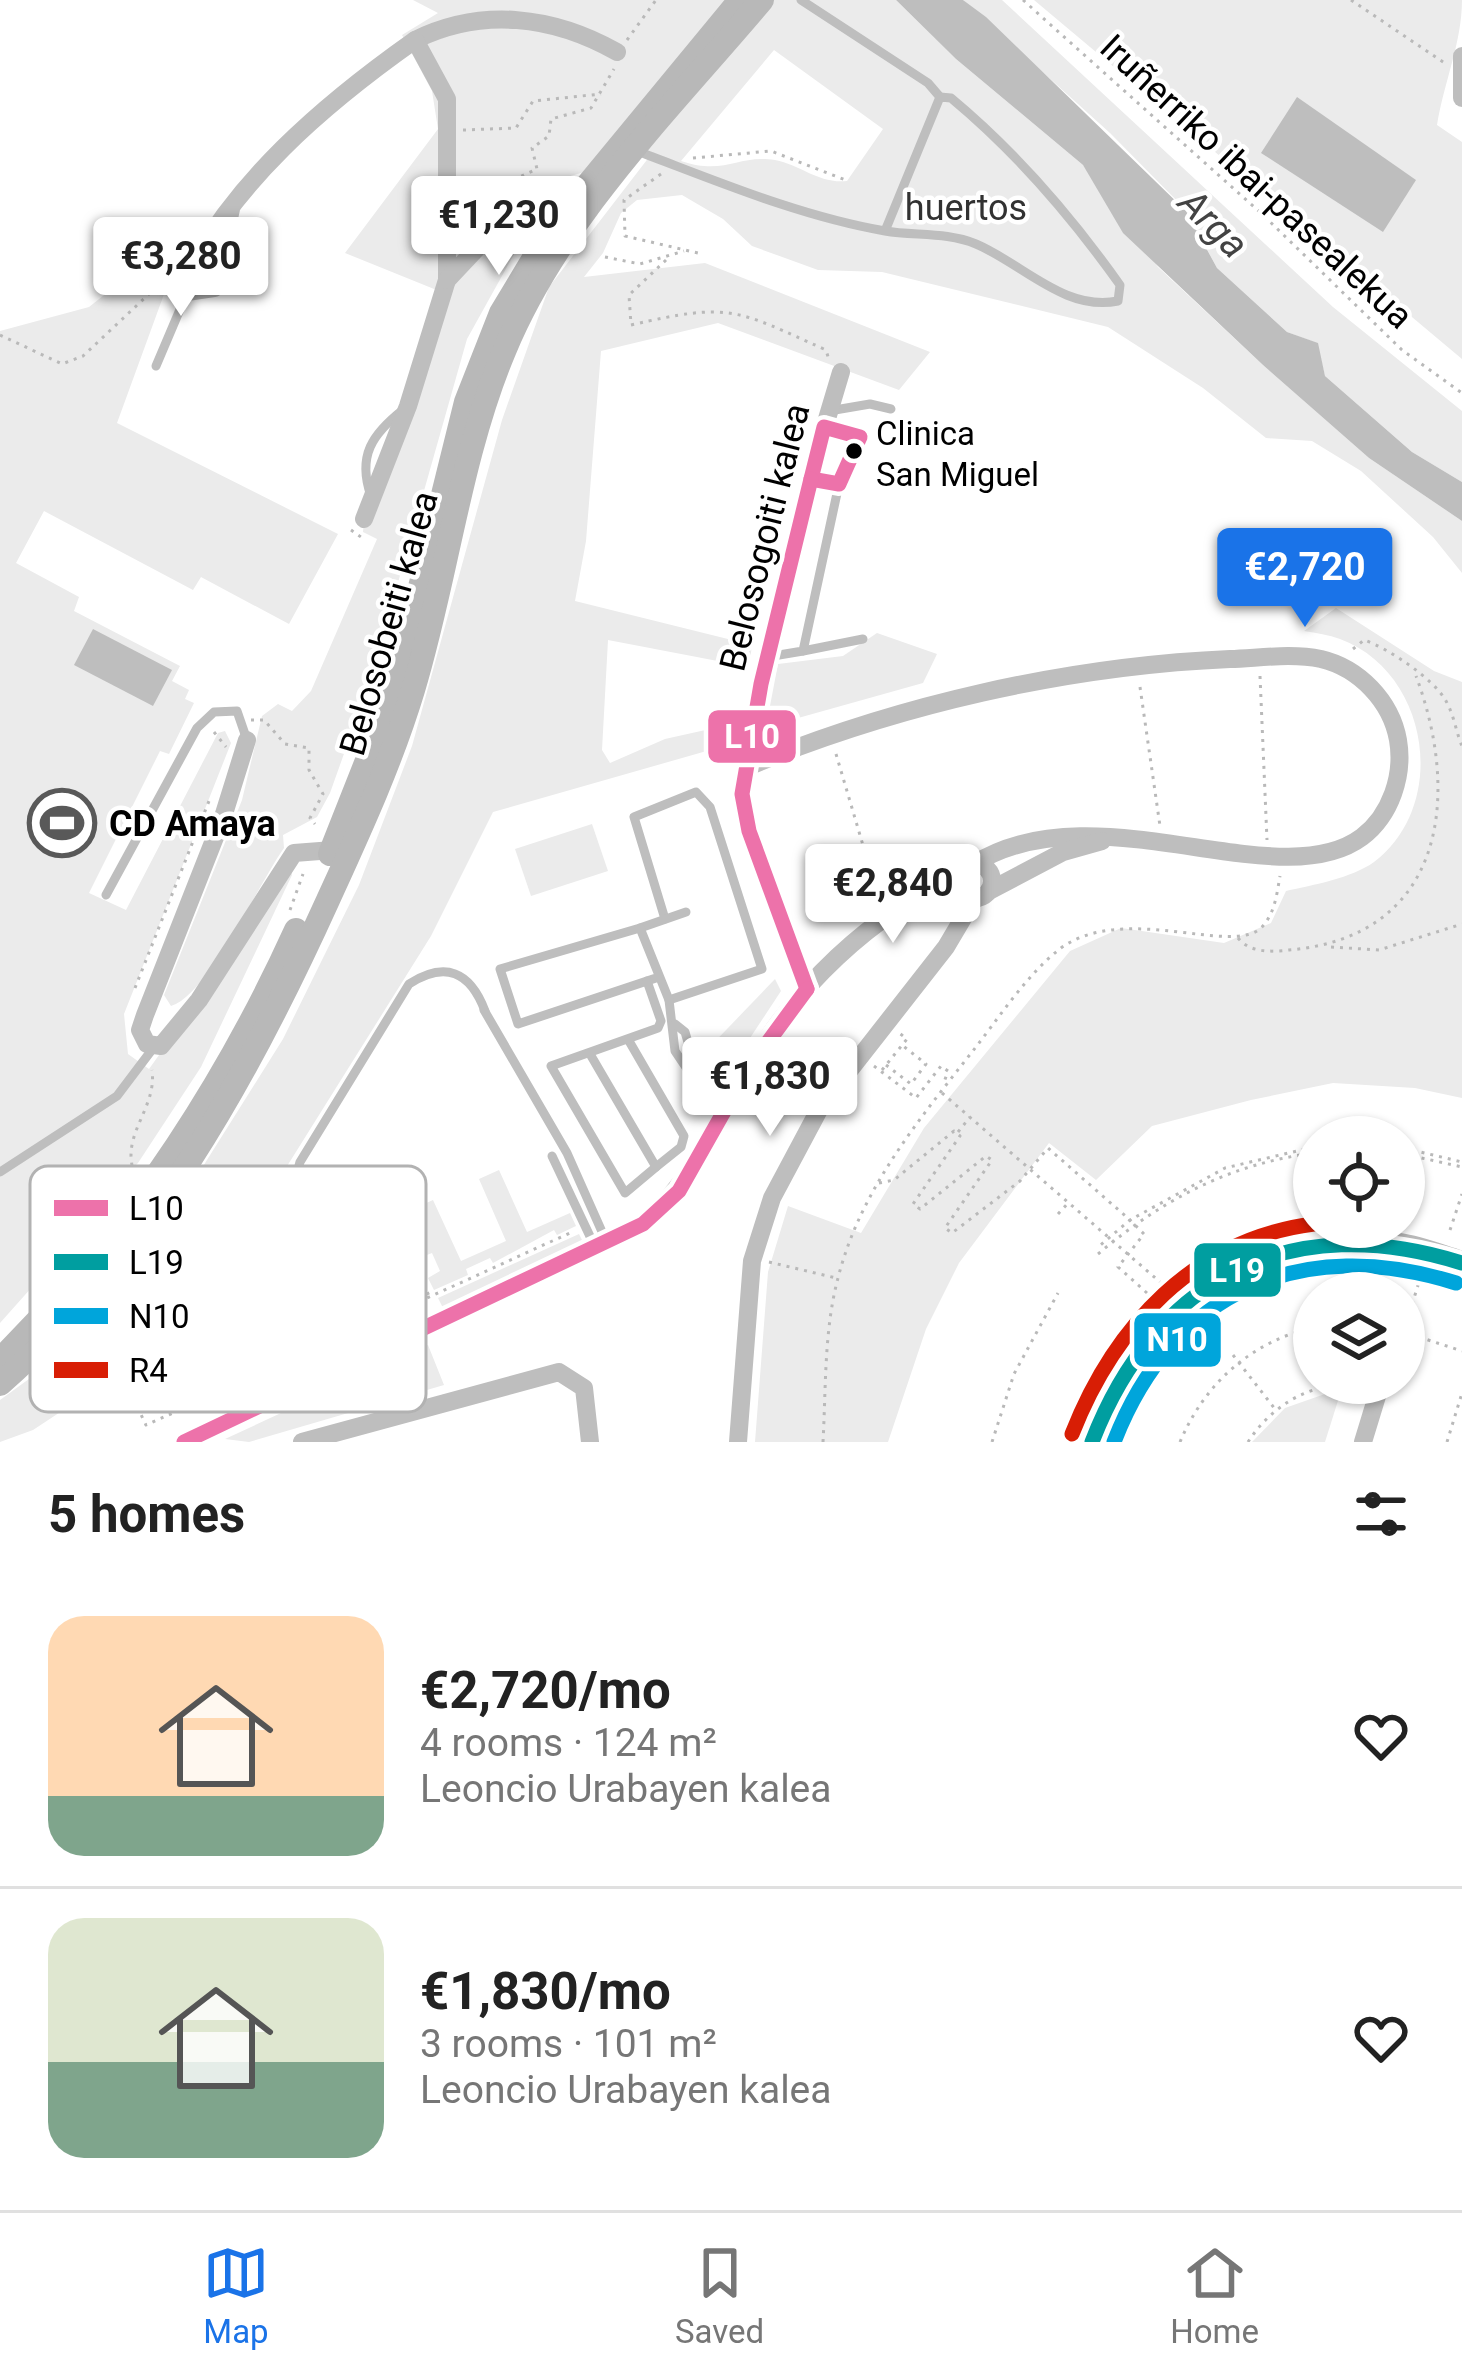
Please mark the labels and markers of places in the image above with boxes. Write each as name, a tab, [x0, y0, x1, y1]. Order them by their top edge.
pin: €1,230	[401, 176, 597, 278]
pin: €3,280	[83, 217, 279, 319]
place label: Clinica San Miguel	[876, 414, 1039, 494]
marker: Clinica San Miguel	[843, 440, 865, 462]
pin: €2,720	[1207, 528, 1403, 630]
sports icon: CD Amaya	[27, 788, 97, 858]
place label: CD Amaya	[109, 803, 276, 845]
pin: €2,840	[795, 844, 991, 946]
pin: €1,830	[672, 1037, 868, 1139]

